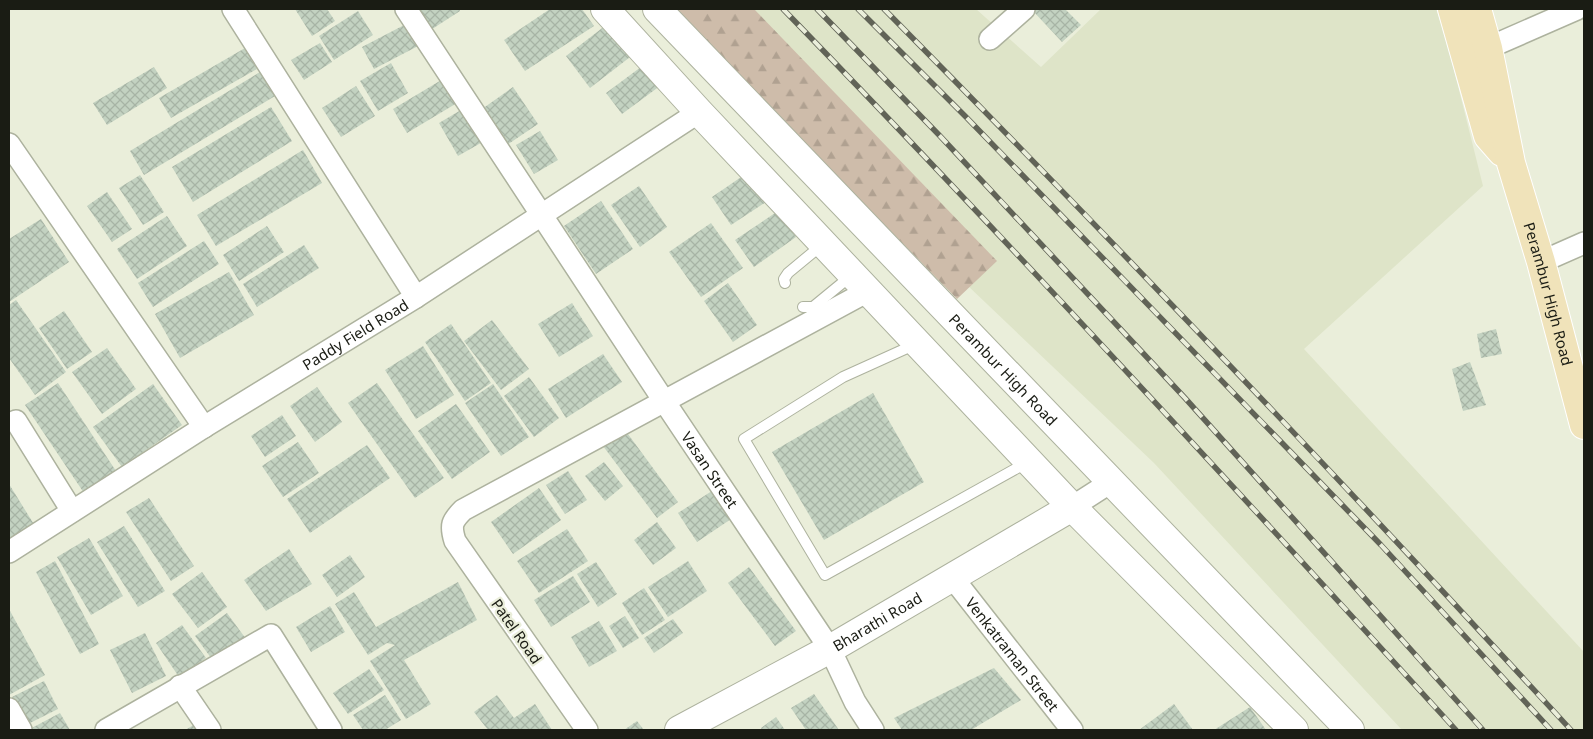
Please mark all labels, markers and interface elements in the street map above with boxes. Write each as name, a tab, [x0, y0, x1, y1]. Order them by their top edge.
street label: Perambur High Road	[1519, 220, 1578, 368]
street label: Paddy Field Road	[299, 294, 412, 374]
street label: Perambur High Road	[945, 309, 1062, 430]
street label: Vasan Street	[677, 428, 743, 512]
street label: Bharathi Road	[829, 587, 925, 655]
street label: Venkatraman Street	[961, 593, 1064, 716]
street label: Patel Road	[487, 594, 547, 668]

